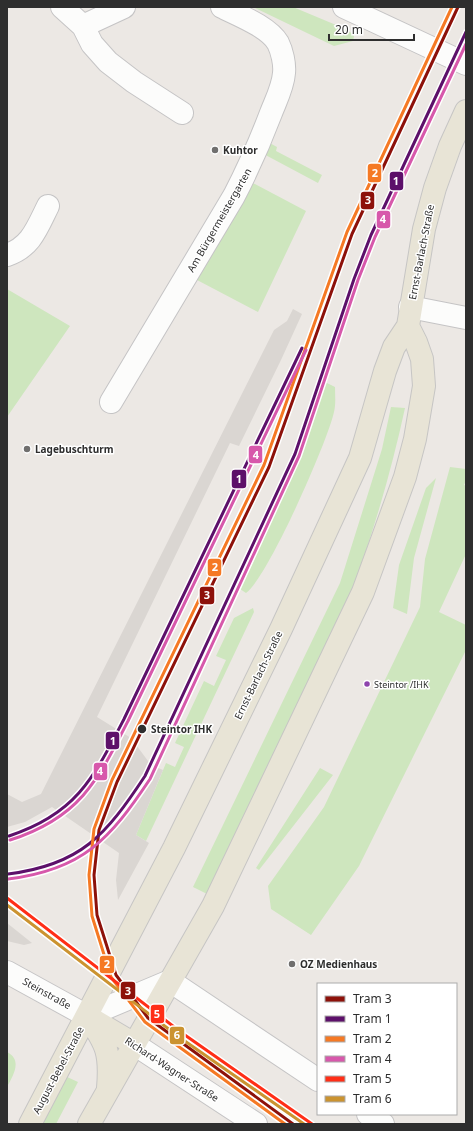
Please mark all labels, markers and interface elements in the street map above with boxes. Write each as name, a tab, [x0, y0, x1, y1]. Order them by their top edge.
scale bar	[329, 16, 414, 42]
text: 20 m	[335, 21, 363, 38]
place label: Kuhtor	[223, 143, 258, 157]
marker: Kuhtor	[210, 145, 220, 155]
line badge: 2	[367, 163, 382, 183]
street label: Am Bürgermeistergarten	[183, 165, 255, 275]
text: 2	[372, 165, 378, 180]
line badge: 1	[389, 171, 404, 191]
text: 1	[393, 173, 399, 188]
line badge: 3	[360, 191, 375, 210]
text: 3	[365, 192, 371, 207]
street label: Ernst-Barlach-Straße	[405, 203, 437, 301]
line badge: 4	[376, 210, 391, 229]
text: 4	[380, 211, 387, 226]
place label: Lagebuschturm	[35, 442, 114, 456]
marker: Lagebuschturm	[22, 444, 32, 454]
line badge: 4	[248, 445, 263, 464]
text: 4	[253, 447, 260, 462]
line badge: 1	[231, 469, 247, 489]
text: 1	[236, 471, 242, 486]
line badge: 2	[207, 558, 222, 577]
text: 2	[212, 559, 218, 574]
line badge: 3	[199, 586, 215, 605]
text: 3	[204, 587, 210, 602]
street label: Ernst-Barlach-Straße	[231, 628, 286, 722]
place label: Steintor /IHK	[374, 678, 429, 691]
marker: Steintor /IHK	[362, 679, 372, 689]
place label: Steintor IHK	[151, 722, 213, 736]
marker: Steintor IHK	[136, 723, 148, 735]
line badge: 1	[105, 731, 120, 750]
text: 1	[110, 733, 116, 748]
line badge: 4	[93, 762, 108, 781]
text: 4	[97, 763, 104, 778]
line badge: 2	[99, 955, 115, 974]
text: 2	[104, 956, 110, 971]
place label: OZ Medienhaus	[300, 957, 377, 971]
marker: OZ Medienhaus	[287, 959, 297, 969]
street label: Steinstraße	[20, 974, 74, 1012]
line badge: 3	[120, 981, 136, 1000]
text: 3	[125, 983, 131, 998]
legend	[317, 983, 457, 1115]
text: Tram 3	[353, 990, 392, 1007]
line badge: 5	[150, 1004, 165, 1024]
text: 5	[154, 1006, 160, 1021]
text: Tram 1	[353, 1010, 392, 1027]
street label: August-Bebel-Straße	[29, 1024, 87, 1116]
line badge: 6	[169, 1026, 185, 1045]
text: 6	[174, 1027, 180, 1042]
text: Tram 2	[353, 1030, 392, 1047]
street label: Richard-Wagner-Straße	[122, 1033, 222, 1105]
text: Tram 4	[353, 1050, 392, 1067]
text: Tram 5	[353, 1070, 392, 1087]
text: Tram 6	[353, 1090, 392, 1107]

